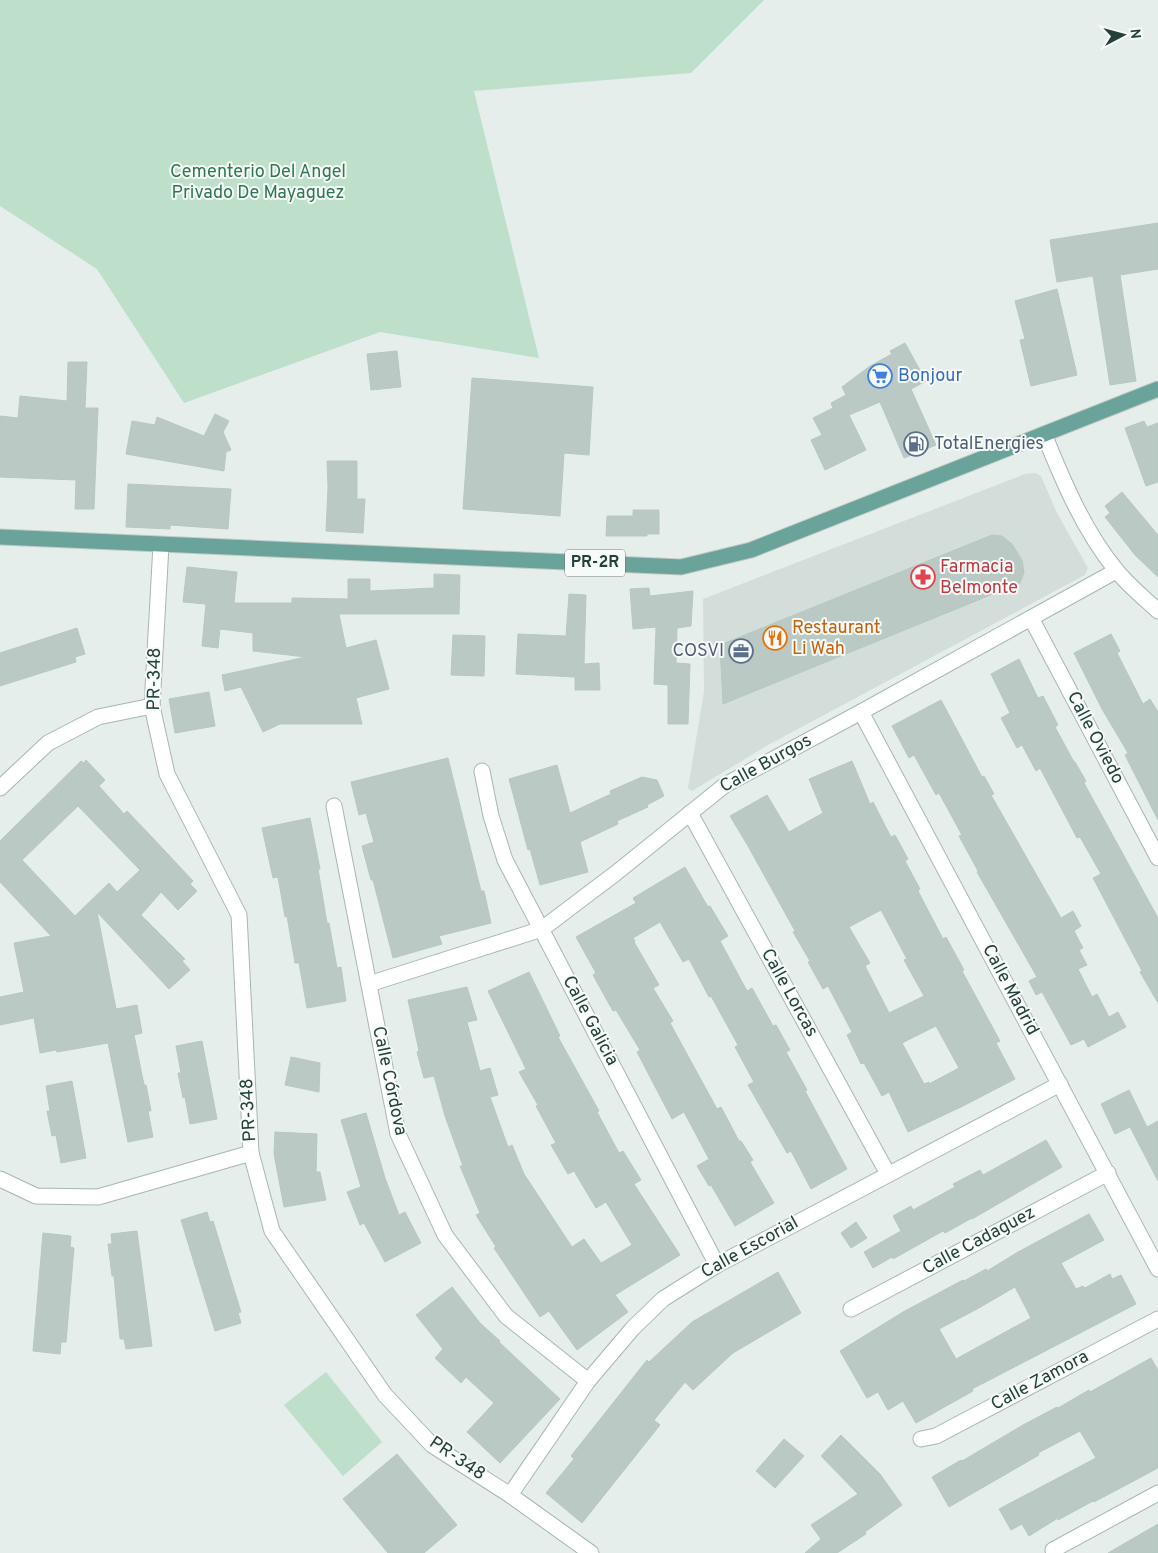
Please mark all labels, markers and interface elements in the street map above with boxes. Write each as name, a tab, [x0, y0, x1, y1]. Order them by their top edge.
north arrow	[1098, 10, 1148, 60]
text: N	[1125, 28, 1143, 40]
park label: Cementerio Del Angel Privado De Mayaguez	[170, 161, 346, 205]
supermarket icon: Bonjour	[867, 363, 893, 389]
place label: Bonjour	[898, 365, 962, 388]
fuel station icon: TotalEnergies	[903, 431, 929, 457]
place label: TotalEnergies	[934, 433, 1044, 456]
road number: PR-2R	[565, 550, 625, 576]
place label: Farmacia Belmonte	[940, 556, 1018, 600]
pharmacy icon: Farmacia Belmonte	[910, 564, 936, 590]
place label: Restaurant Li Wah	[792, 617, 881, 661]
restaurant icon: Restaurant Li Wah	[762, 625, 788, 651]
office icon: COSVI	[728, 638, 754, 664]
place label: COSVI	[673, 640, 724, 663]
street label: PR-348	[143, 647, 167, 711]
street label: Calle Oviedo	[1061, 688, 1129, 788]
street label: Calle Burgos	[716, 729, 816, 799]
street label: Calle Madrid	[976, 941, 1044, 1039]
street label: Calle Lorcas	[755, 945, 823, 1041]
street label: Calle Galicia	[557, 972, 623, 1070]
street label: Calle Córdova	[366, 1024, 412, 1138]
street label: PR-348	[236, 1078, 262, 1142]
street label: Calle Cadaguez	[919, 1202, 1039, 1280]
street label: Calle Escorial	[697, 1212, 803, 1284]
street label: Calle Zamora	[987, 1346, 1093, 1416]
street label: PR-348	[424, 1432, 490, 1486]

